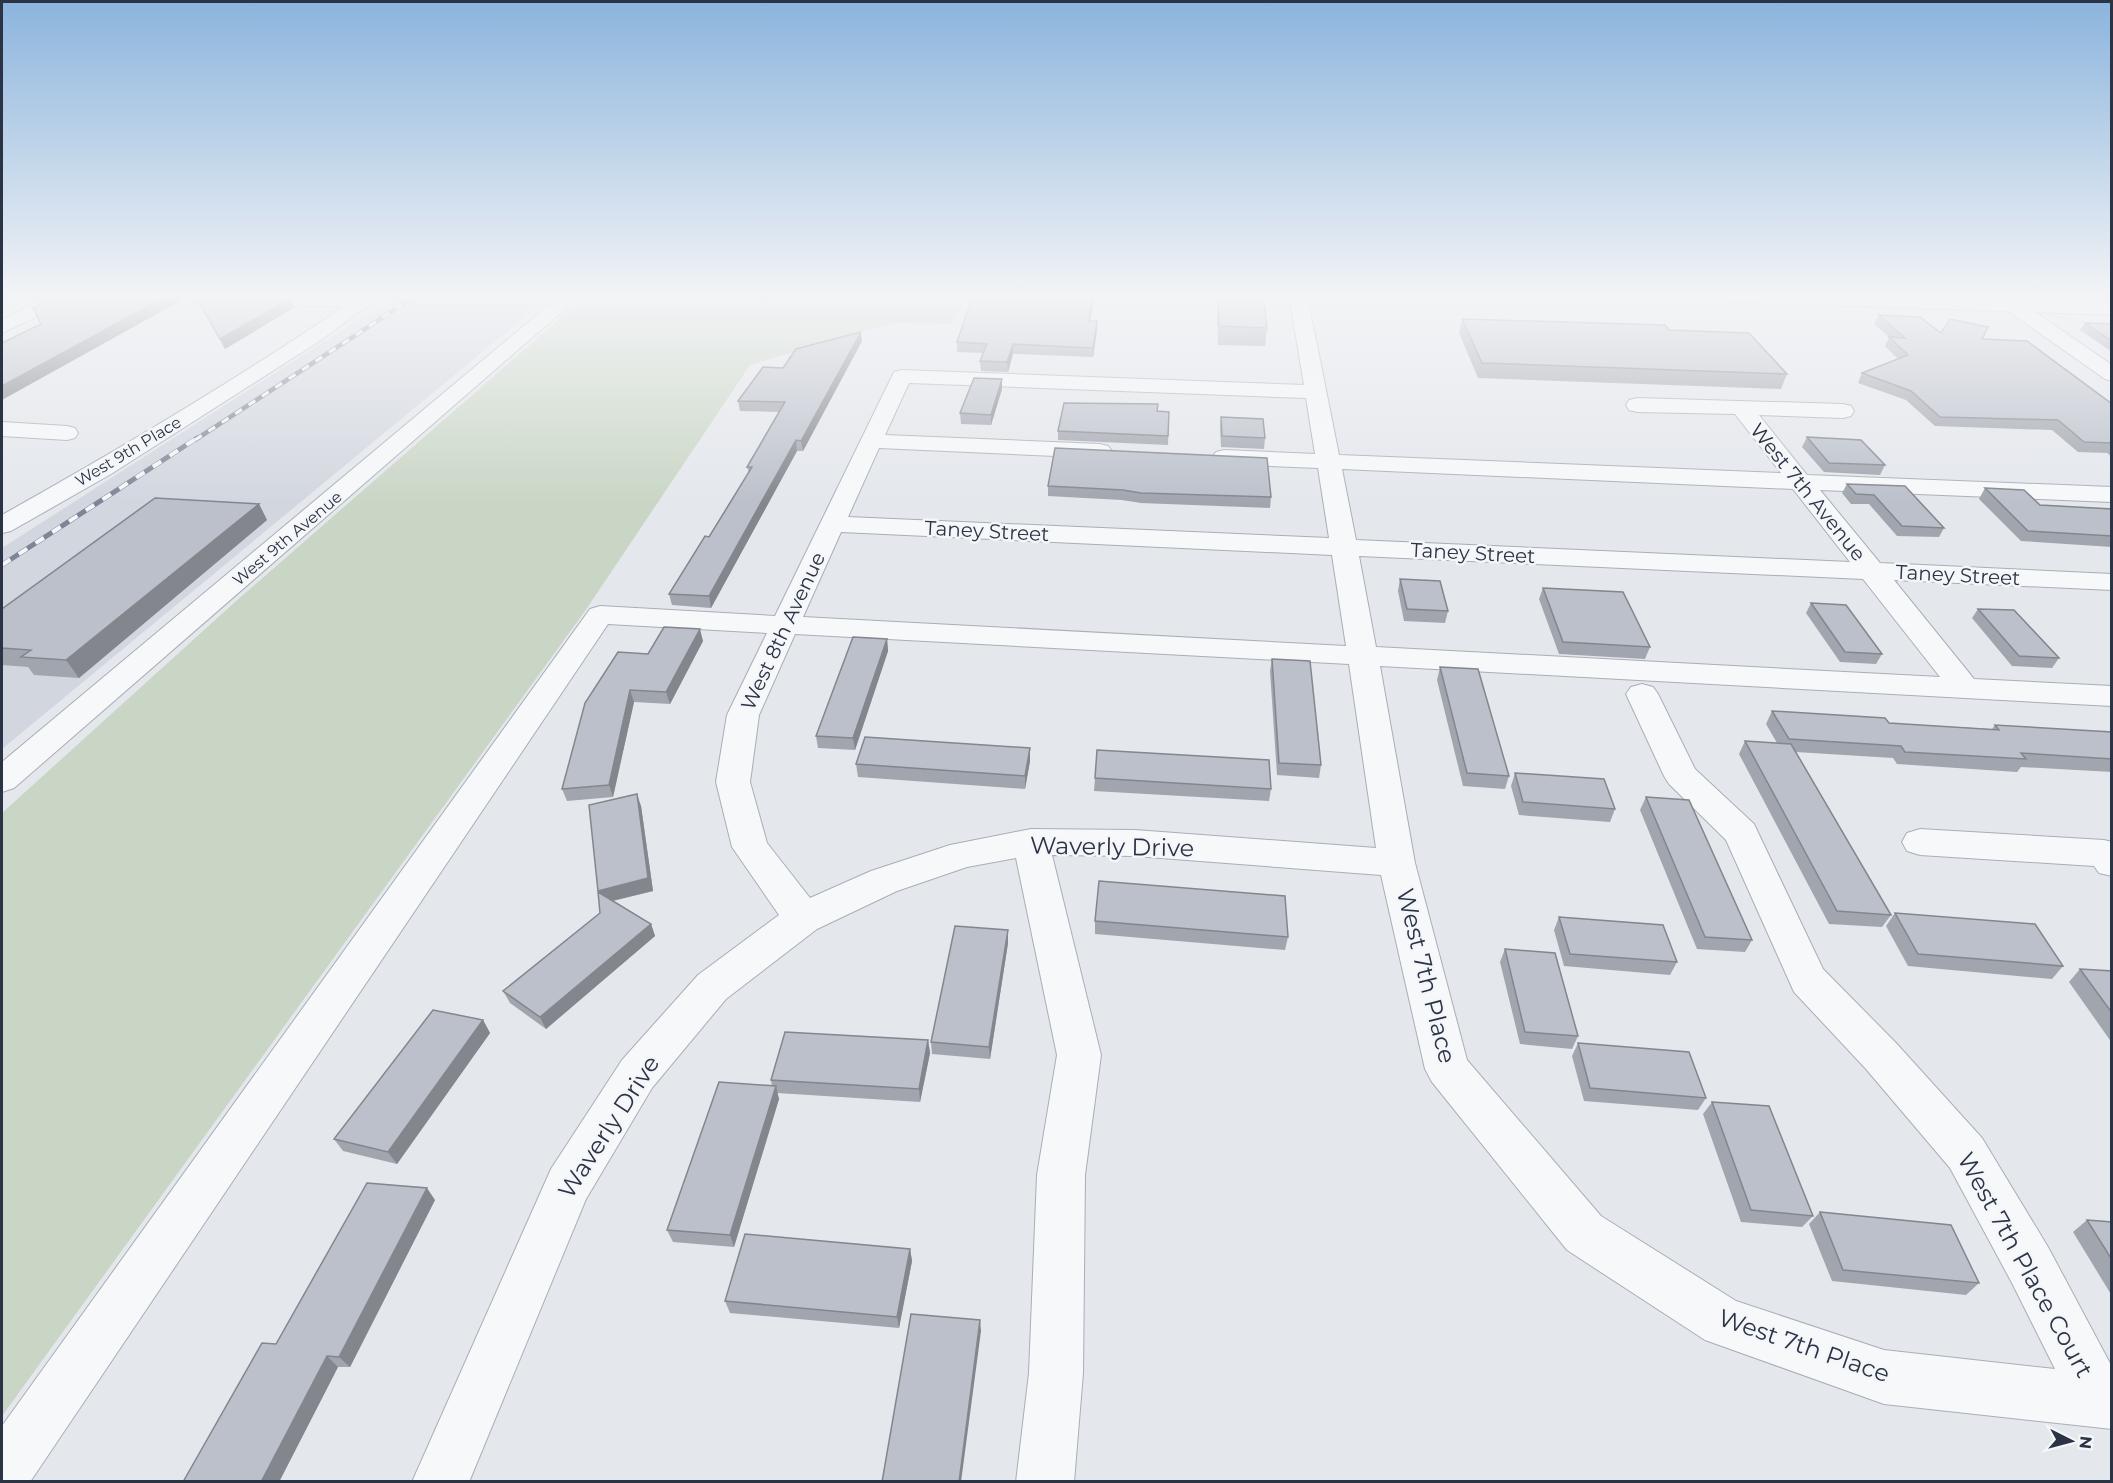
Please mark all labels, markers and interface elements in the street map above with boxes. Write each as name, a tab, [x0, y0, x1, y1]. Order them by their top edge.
street label: West 9th Place	[72, 412, 185, 491]
street label: West 7th Avenue	[1745, 418, 1871, 566]
street label: West 9th Avenue	[229, 487, 346, 590]
street label: Taney Street	[924, 516, 1050, 546]
street label: Taney Street	[1410, 538, 1536, 568]
street label: West 8th Avenue	[736, 548, 830, 714]
street label: Taney Street	[1895, 560, 2021, 590]
street label: Waverly Drive	[1030, 831, 1194, 862]
street label: West 7th Place	[1391, 885, 1462, 1066]
street label: Waverly Drive	[552, 1050, 665, 1204]
street label: West 7th Place Court	[1951, 1147, 2100, 1383]
street label: West 7th Place	[1715, 1303, 1894, 1388]
north arrow	[2041, 1411, 2101, 1471]
text: N	[2075, 1435, 2096, 1450]

